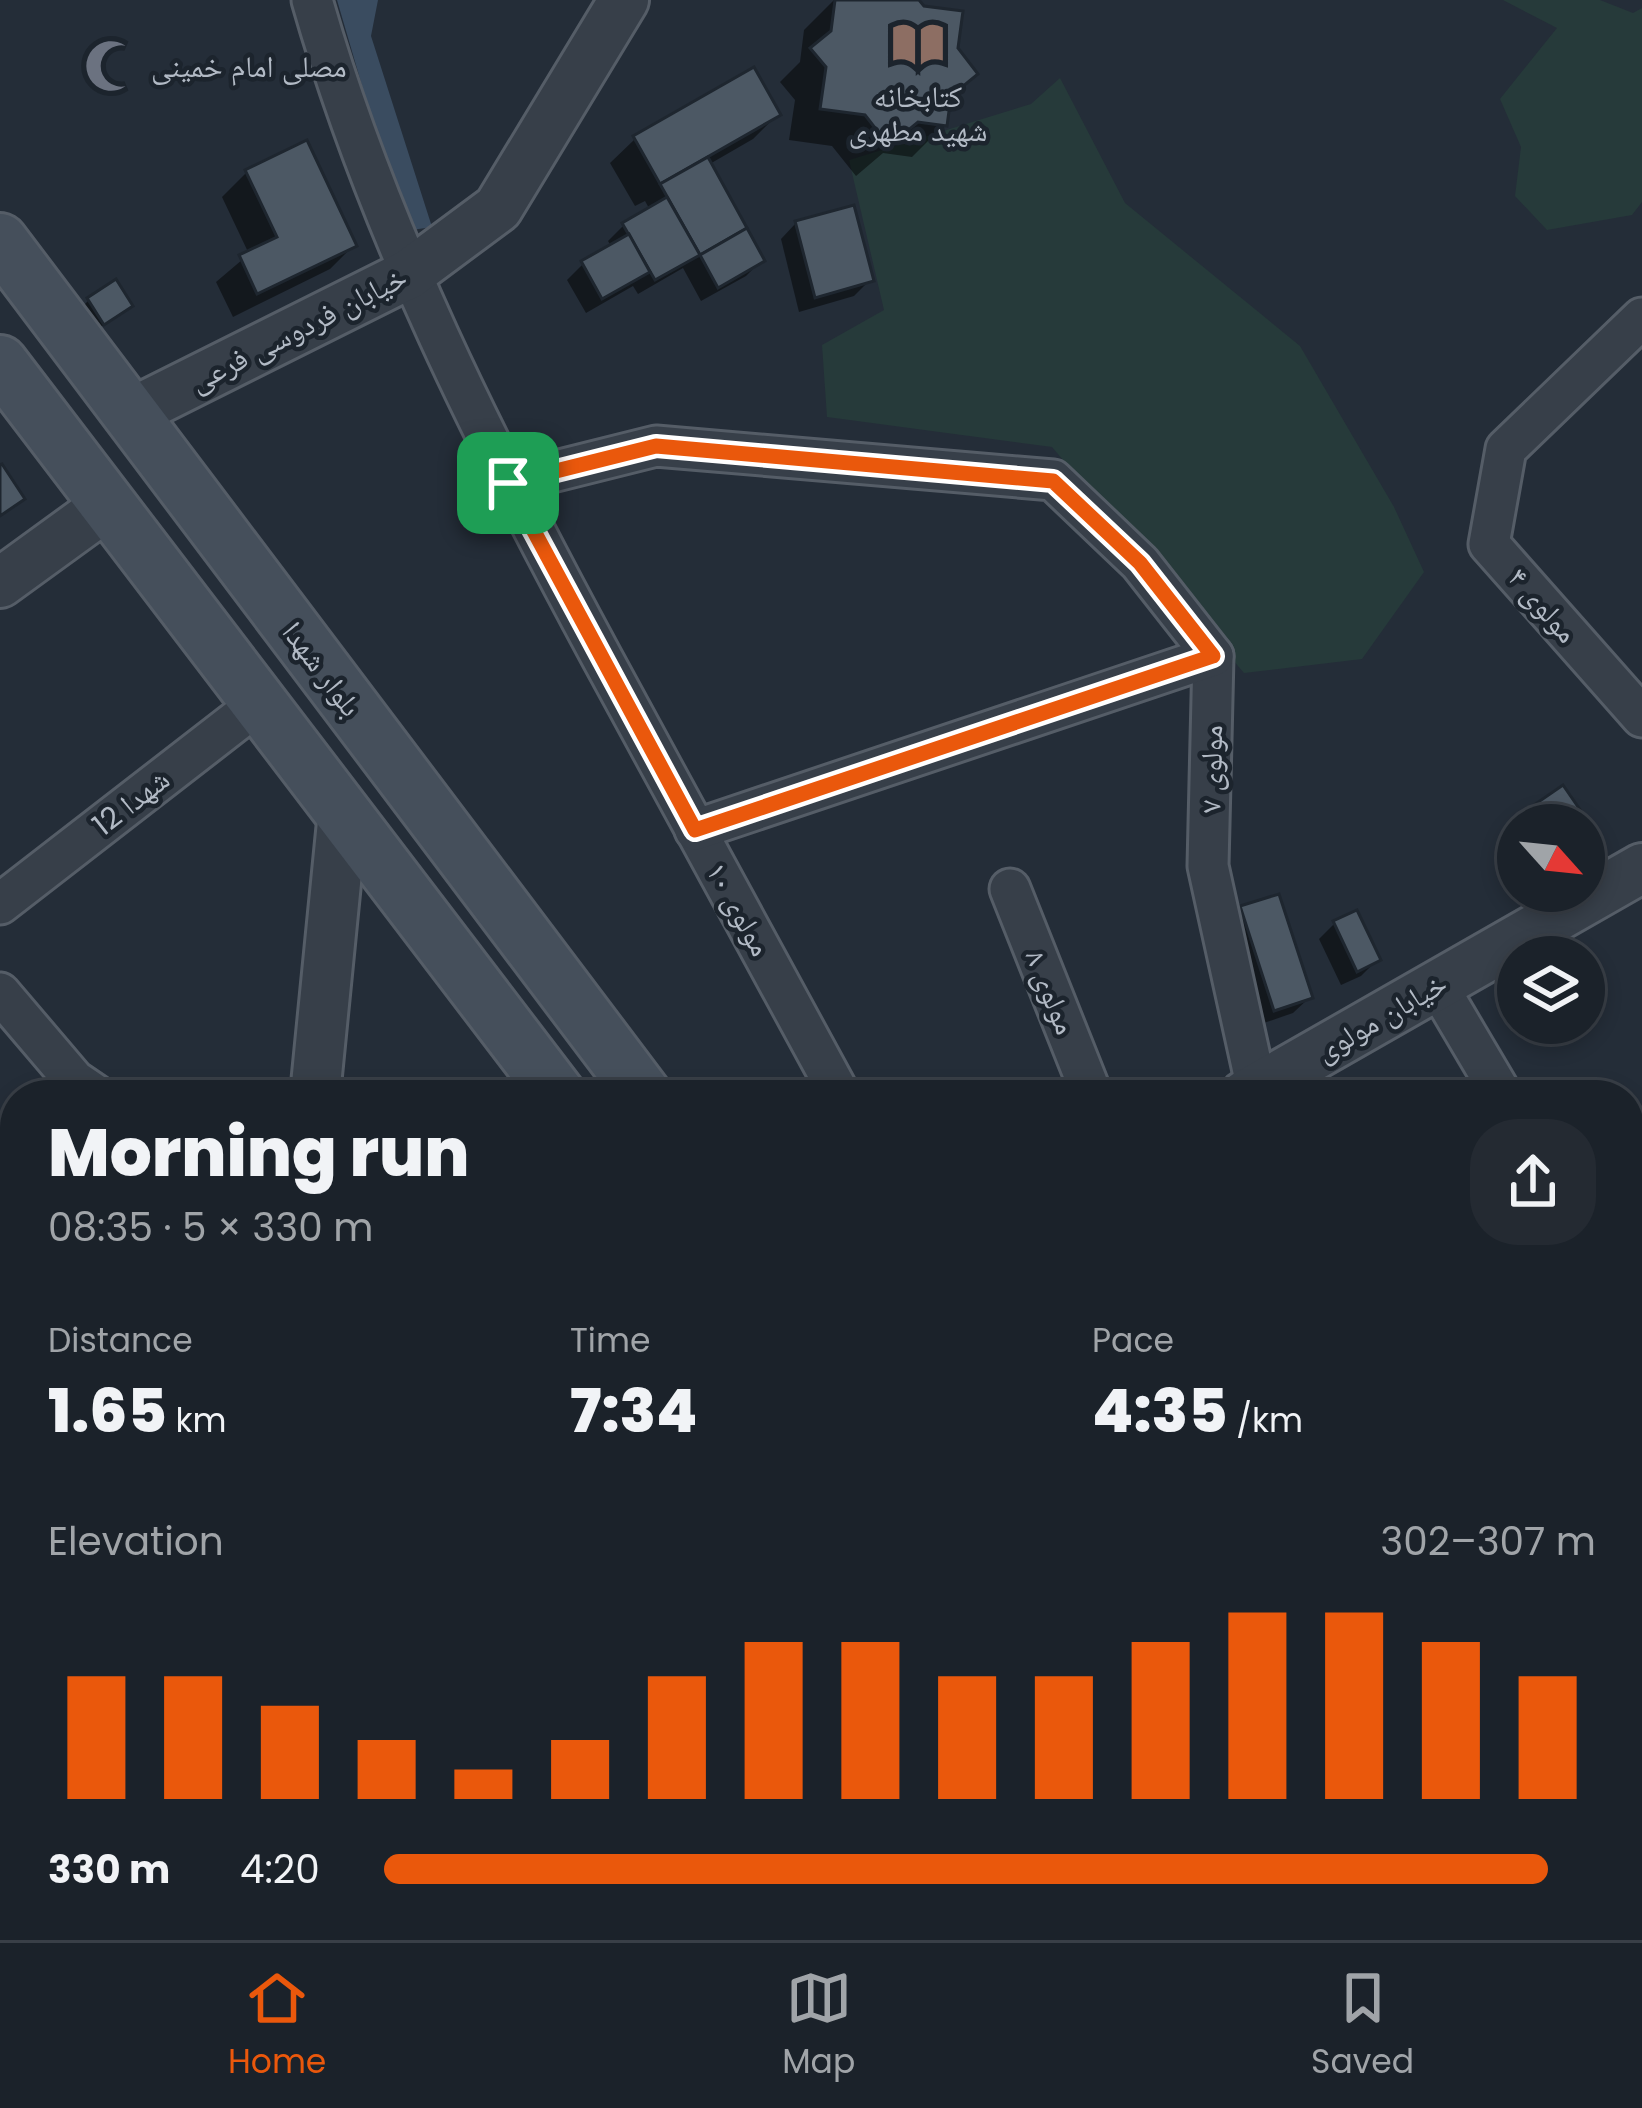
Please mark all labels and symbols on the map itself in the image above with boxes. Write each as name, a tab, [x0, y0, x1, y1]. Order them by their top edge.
library icon: کتابخانه شهید مطهری	[889, 15, 947, 73]
mosque icon: مصلی امام خمینی	[82, 37, 140, 95]
place label: مصلی امام خمینی	[151, 45, 347, 88]
place label: کتابخانه شهید مطهری	[849, 75, 987, 152]
street label: خیابان فردوسی فرعی	[182, 256, 414, 402]
pin	[457, 432, 559, 534]
street label: مولوی ۴	[1498, 558, 1588, 652]
street label: بلوار شهدا	[272, 613, 372, 725]
street label: مولوی ۷	[1189, 725, 1233, 813]
street label: شهدا 12	[83, 758, 179, 846]
north arrow	[1497, 804, 1605, 912]
street label: مولوی ۱۰	[696, 854, 782, 964]
street label: مولوی ۸	[1015, 943, 1087, 1041]
street label: خیابان مولوی	[1307, 962, 1455, 1072]

